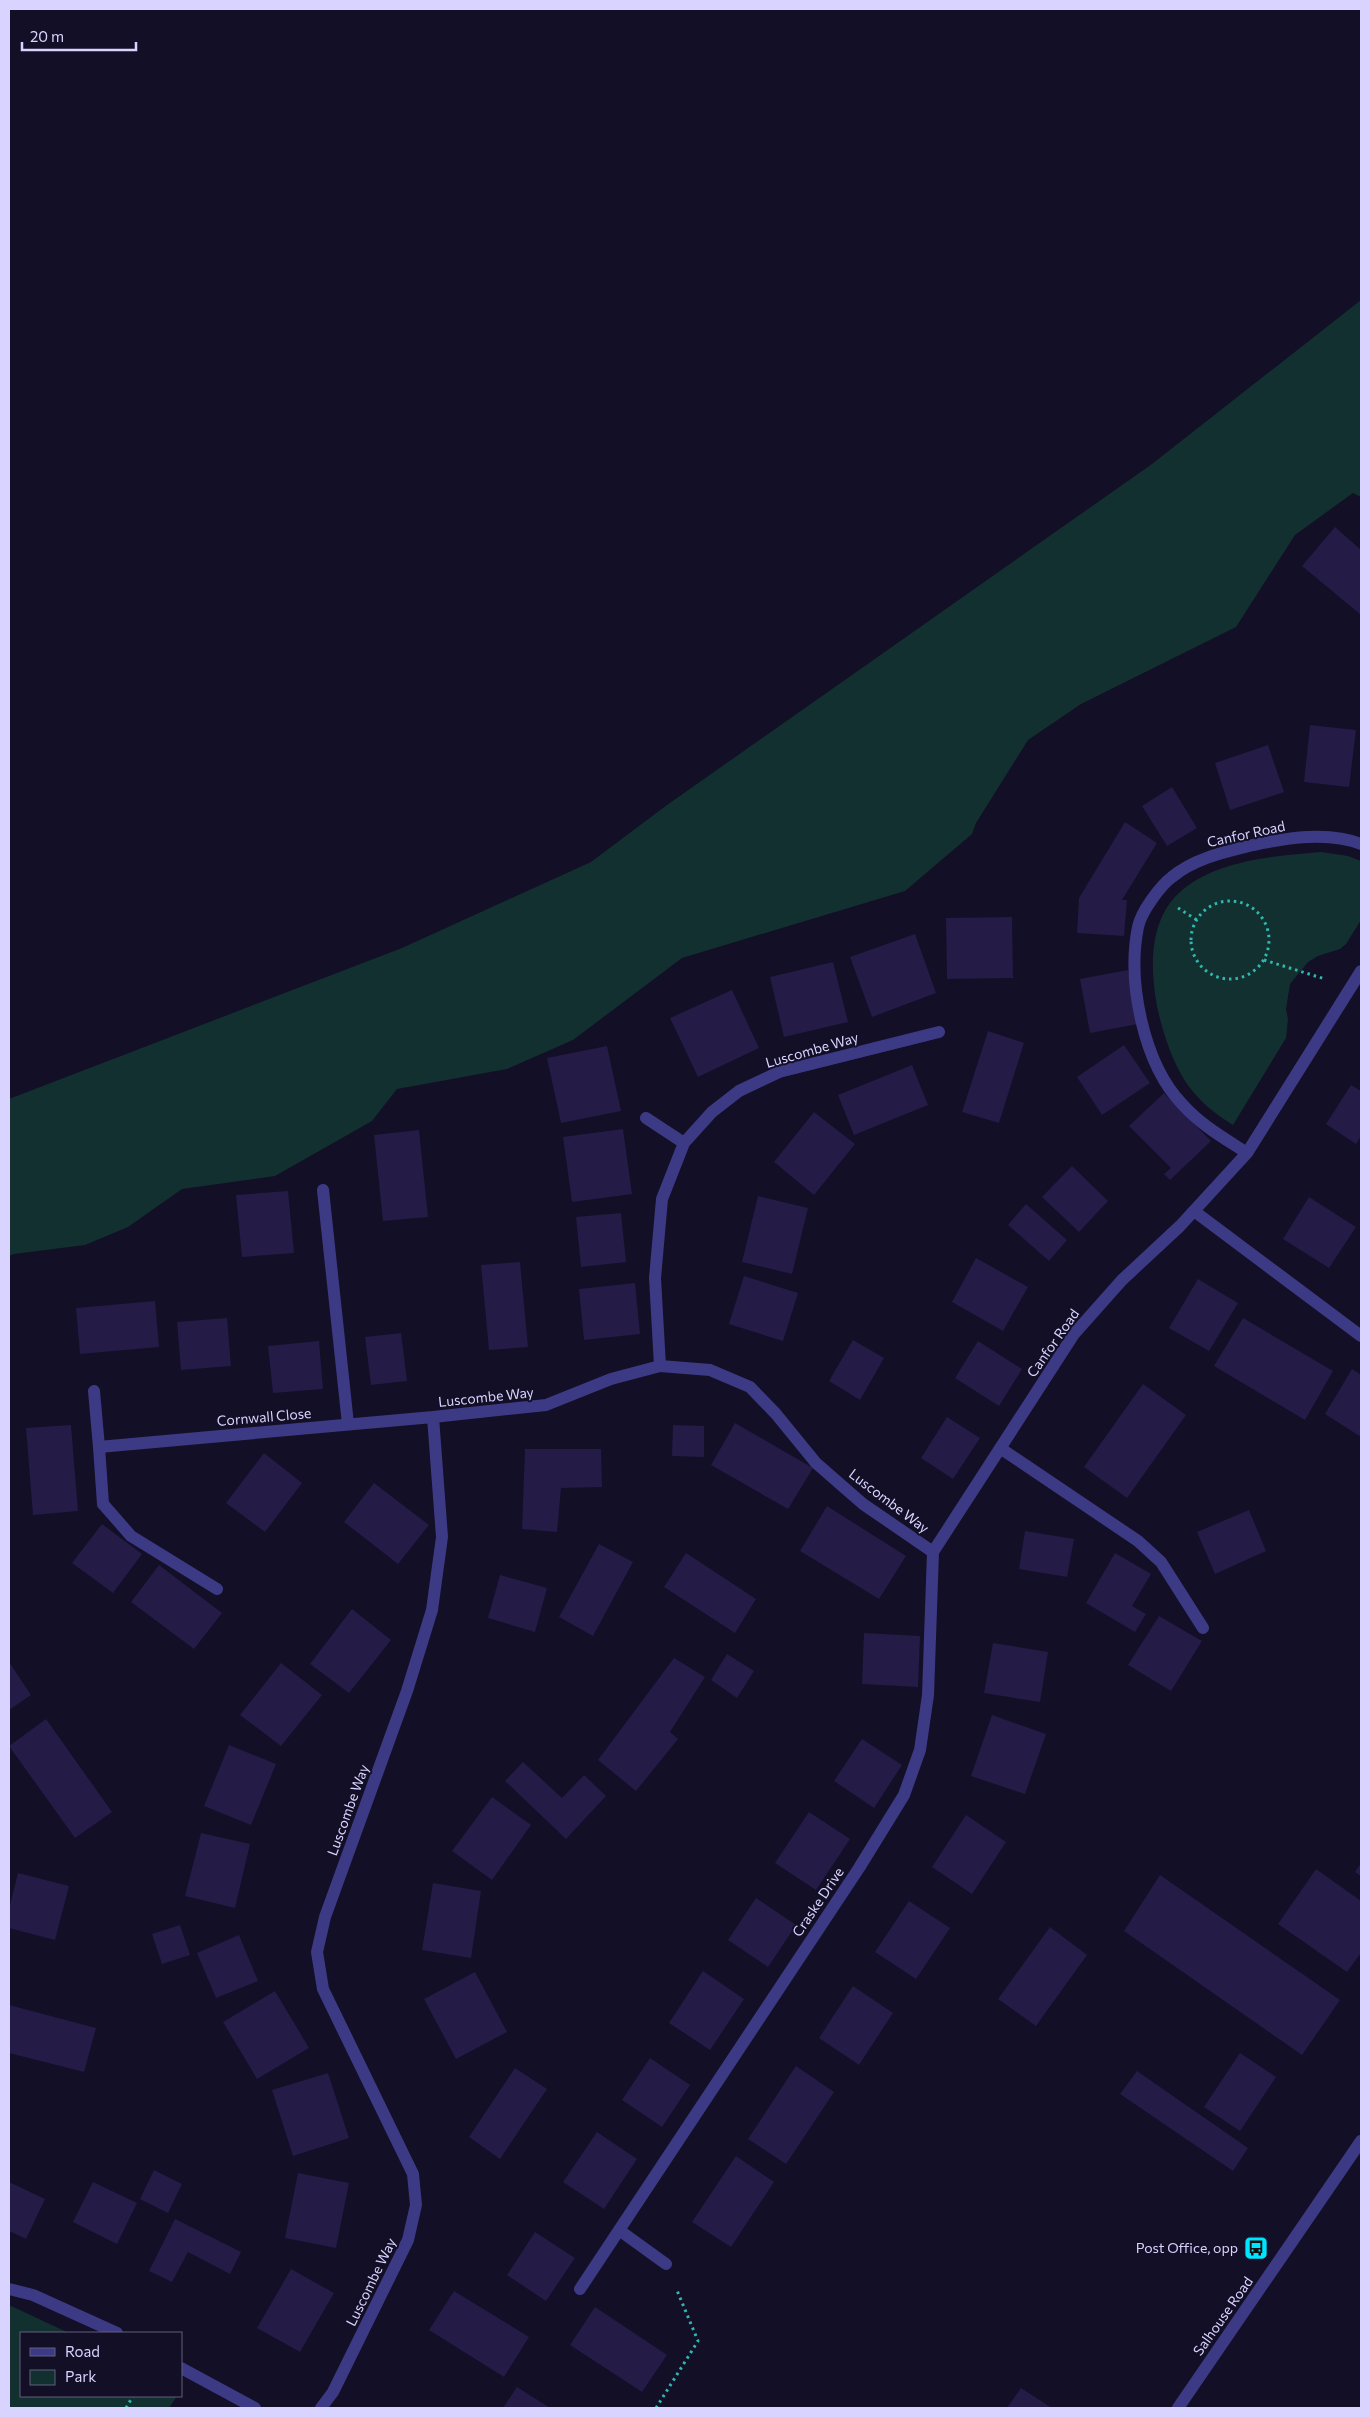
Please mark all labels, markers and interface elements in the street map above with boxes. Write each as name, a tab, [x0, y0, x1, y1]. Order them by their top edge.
scale bar	[22, 20, 136, 52]
text: 20 m	[30, 27, 64, 45]
street label: Canfor Road	[1205, 817, 1287, 850]
street label: Luscombe Way	[763, 1028, 860, 1071]
street label: Canfor Road	[1023, 1305, 1082, 1380]
street label: Luscombe Way	[437, 1383, 535, 1410]
street label: Cornwall Close	[216, 1404, 312, 1429]
street label: Luscombe Way	[846, 1465, 933, 1536]
street label: Luscombe Way	[323, 1762, 372, 1858]
street label: Craske Drive	[788, 1864, 847, 1940]
street label: Luscombe Way	[342, 2235, 399, 2329]
bus stop icon: Post Office, opp	[1243, 2235, 1269, 2261]
place label: Post Office, opp	[1136, 2239, 1238, 2256]
street label: Salhouse Road	[1189, 2273, 1256, 2358]
legend	[20, 2332, 182, 2397]
text: Road	[65, 2342, 100, 2360]
text: Park	[65, 2367, 96, 2385]

